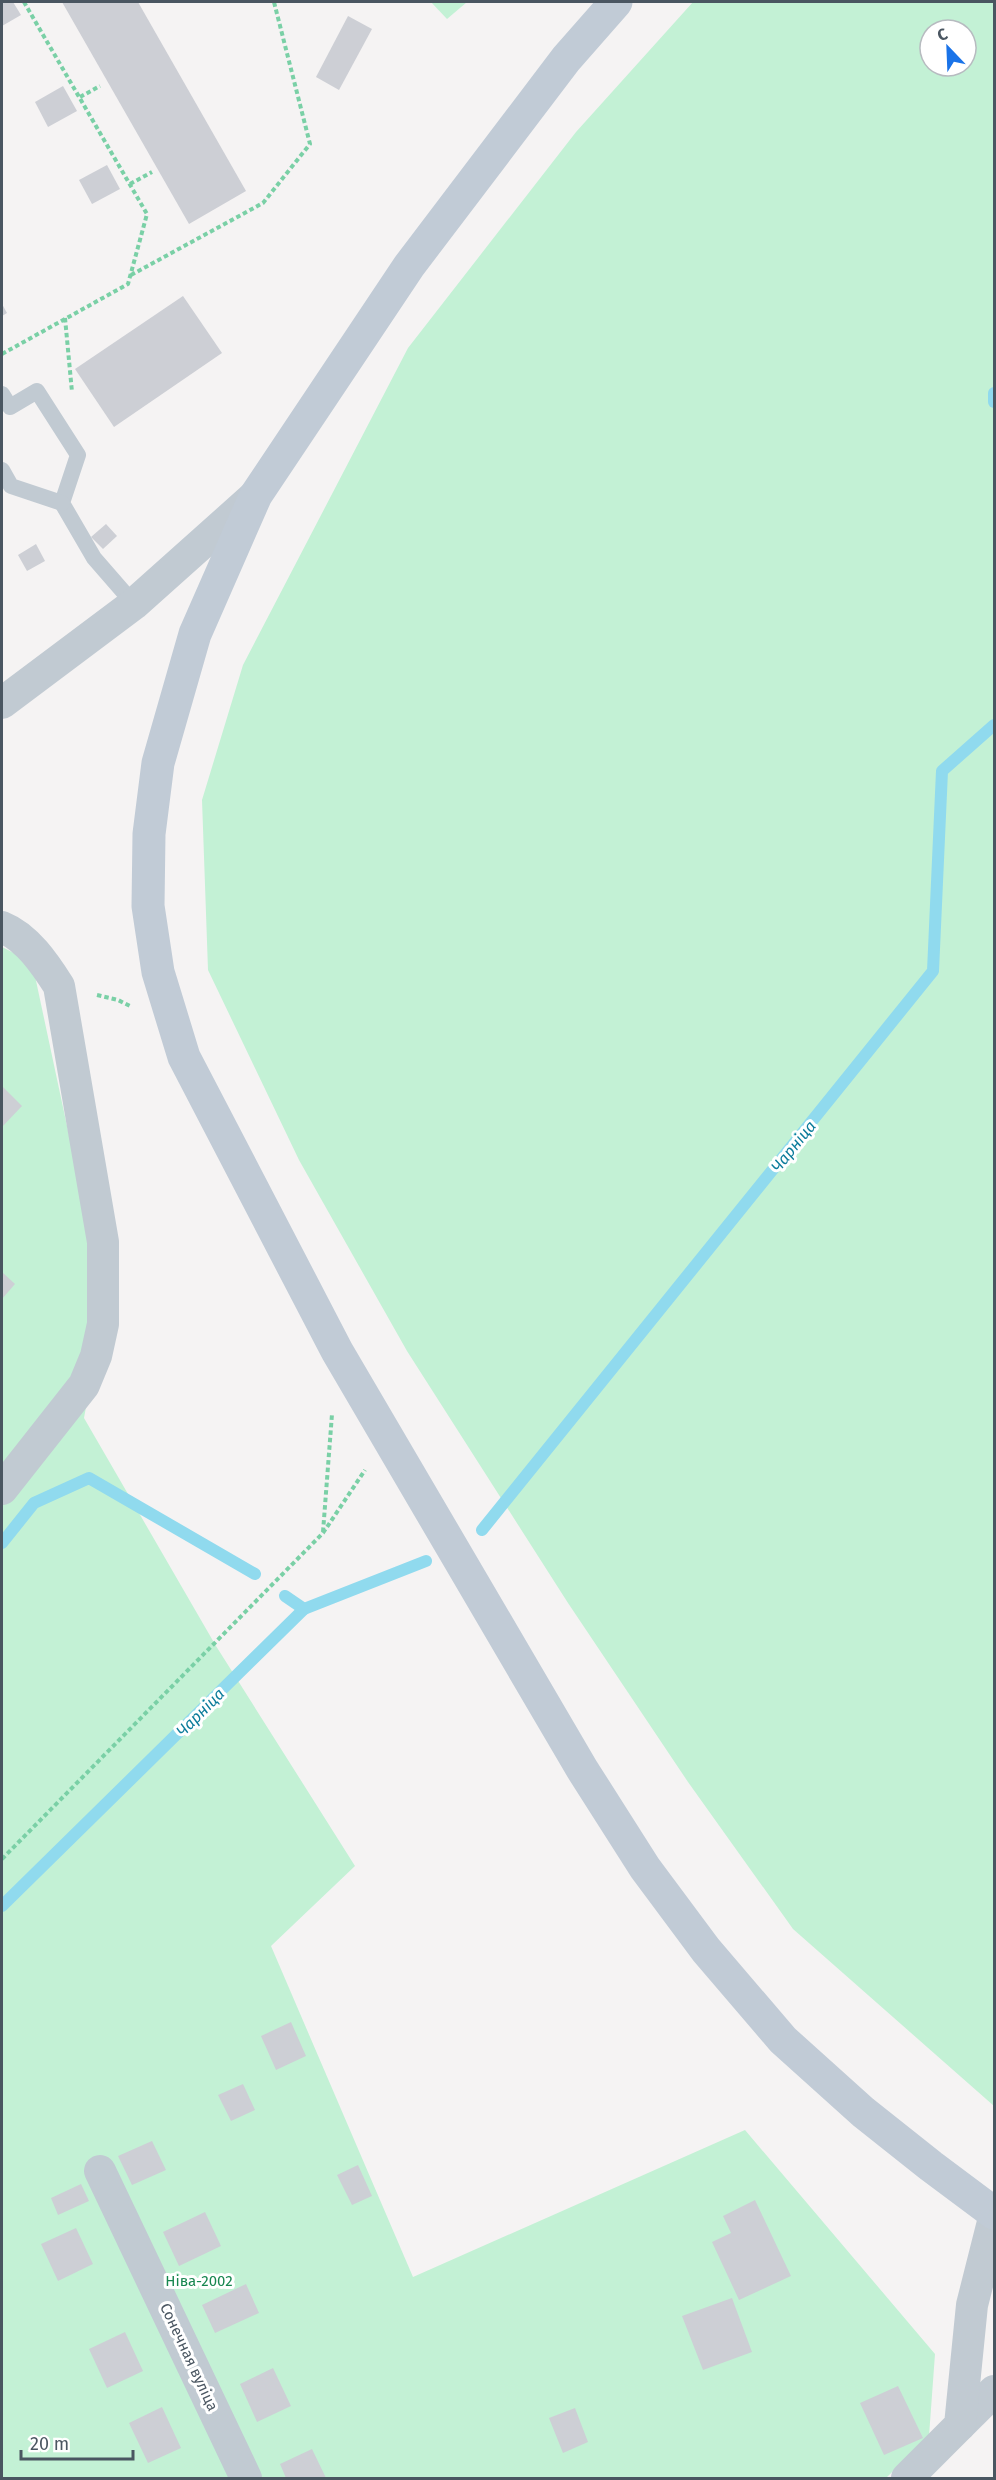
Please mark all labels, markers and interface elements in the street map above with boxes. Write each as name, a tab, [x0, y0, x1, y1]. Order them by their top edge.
north arrow	[918, 18, 978, 78]
text: С	[934, 24, 951, 45]
water label: Чарніца	[767, 1117, 820, 1176]
water label: Чарніца	[172, 1684, 228, 1740]
park label: Ніва-2002	[165, 2272, 233, 2290]
street label: Сонечная вуліца	[156, 2300, 222, 2414]
scale bar	[21, 2423, 134, 2461]
text: 20 m	[30, 2433, 69, 2455]

